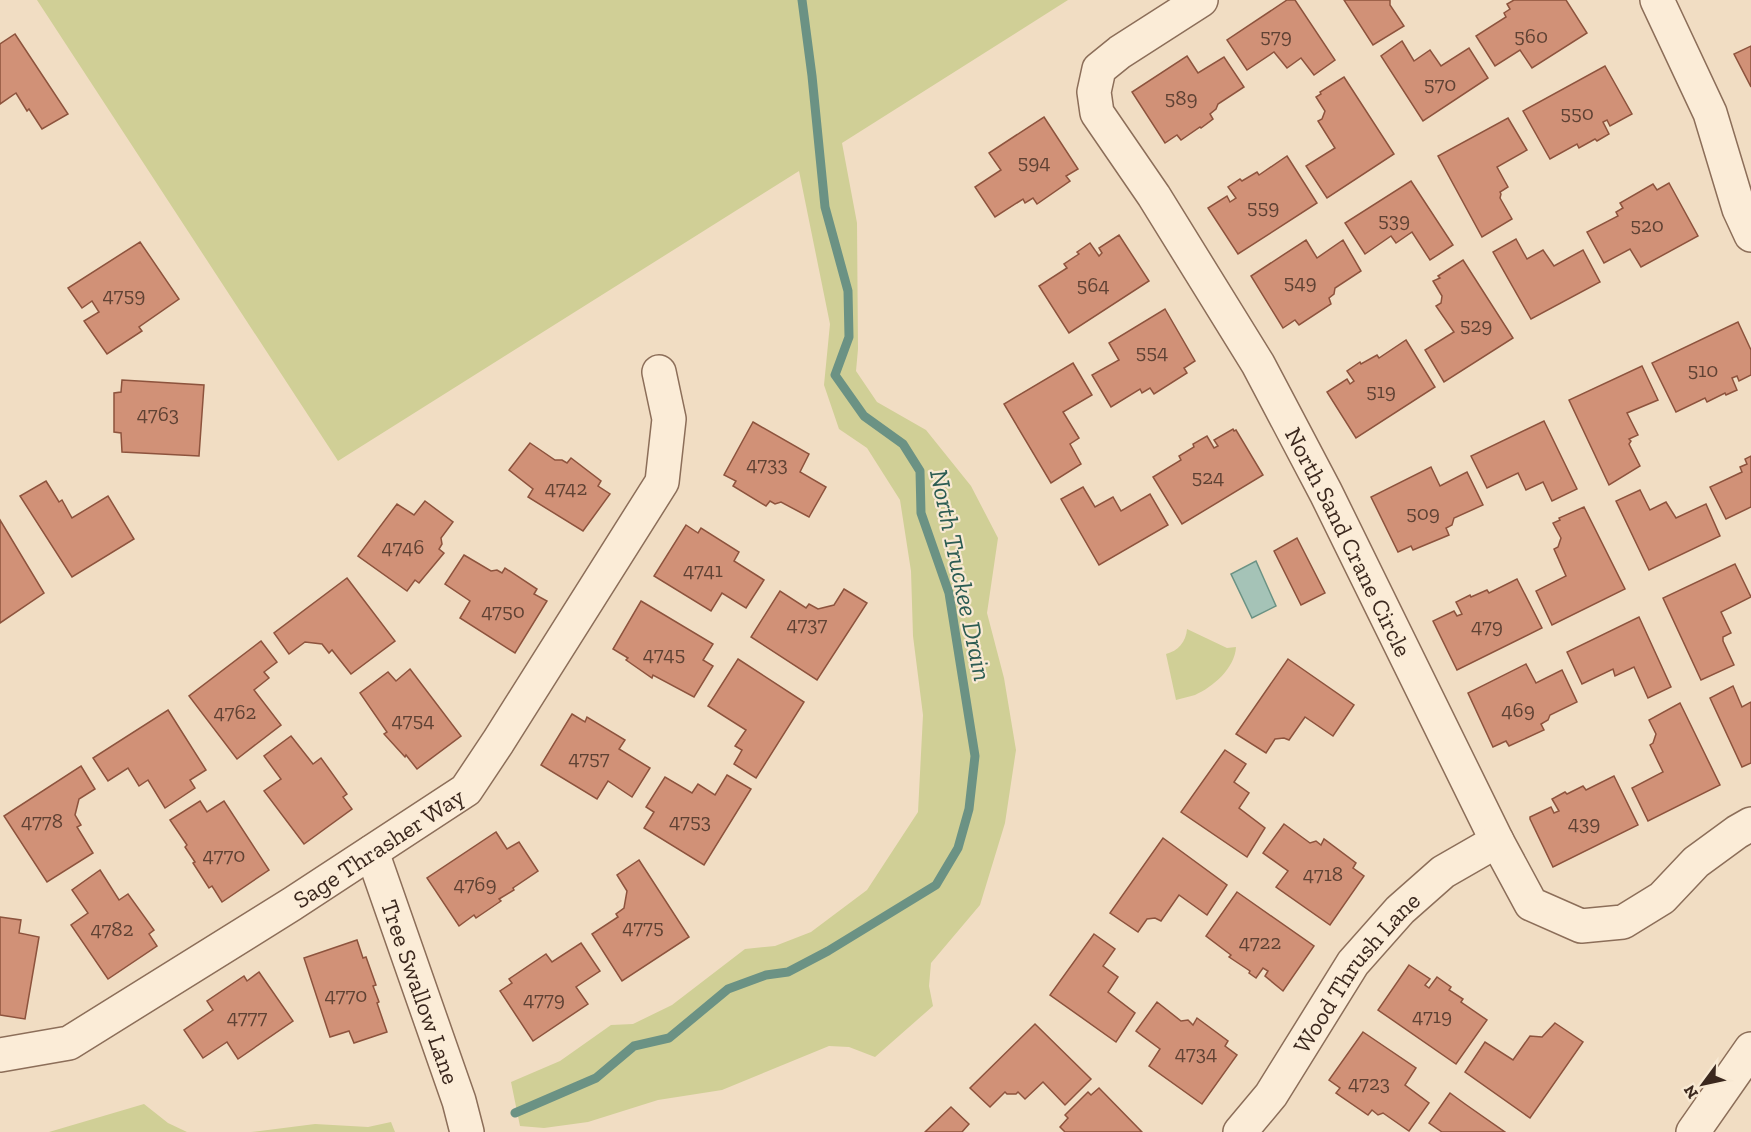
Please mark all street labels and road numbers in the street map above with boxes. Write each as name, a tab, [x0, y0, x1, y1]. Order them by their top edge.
street label: North Sand Crane Circle	[1279, 422, 1419, 661]
street label: Sage Thrasher Way	[287, 781, 470, 914]
street label: Wood Thrush Lane	[1286, 885, 1425, 1058]
street label: Tree Swallow Lane	[375, 896, 466, 1088]

